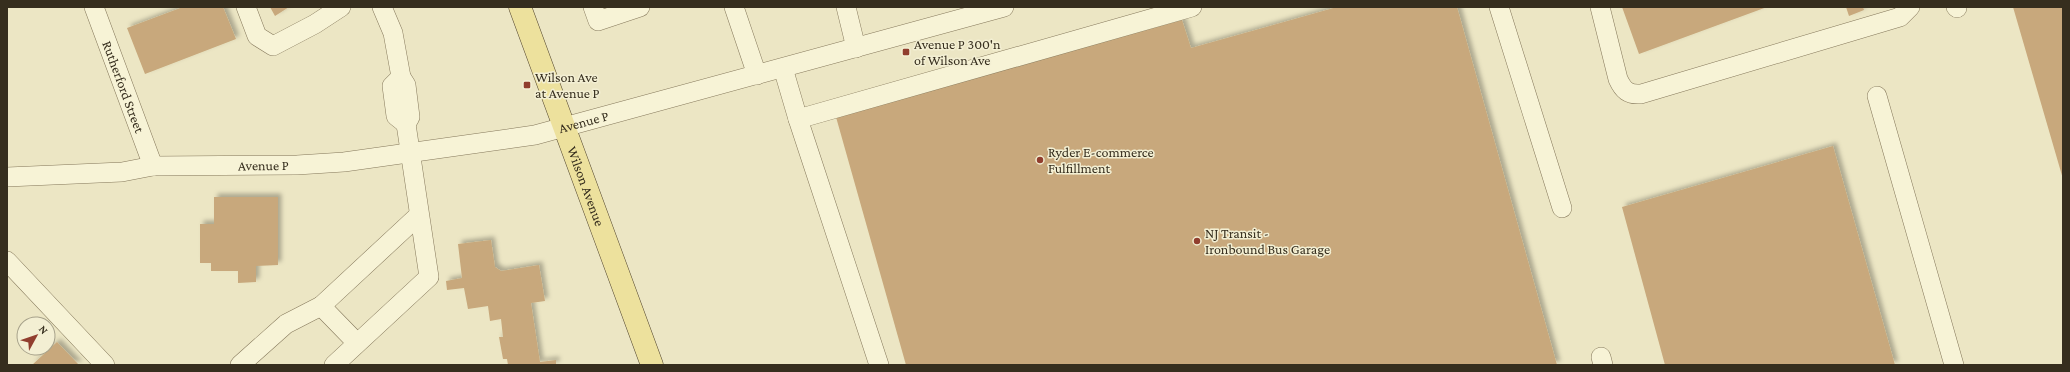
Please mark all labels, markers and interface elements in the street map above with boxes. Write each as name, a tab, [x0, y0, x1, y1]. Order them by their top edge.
place label: Avenue P 300'n of Wilson Ave	[914, 36, 1001, 68]
street label: Rutherford Street	[99, 38, 148, 135]
marker: Avenue P 300'n of Wilson Ave	[901, 47, 911, 57]
place label: Wilson Ave at Avenue P	[535, 69, 600, 101]
marker: Wilson Ave at Avenue P	[522, 80, 532, 90]
street label: Avenue P	[557, 107, 610, 136]
street label: Wilson Avenue	[564, 144, 608, 228]
place label: Ryder E-commerce Fulfillment	[1048, 144, 1154, 176]
marker: Ryder E-commerce Fulfillment	[1035, 155, 1045, 165]
street label: Avenue P	[238, 157, 289, 173]
place label: NJ Transit - Ironbound Bus Garage	[1205, 225, 1330, 257]
marker: NJ Transit - Ironbound Bus Garage	[1192, 236, 1202, 246]
north arrow	[16, 316, 56, 356]
text: N	[37, 323, 51, 337]

